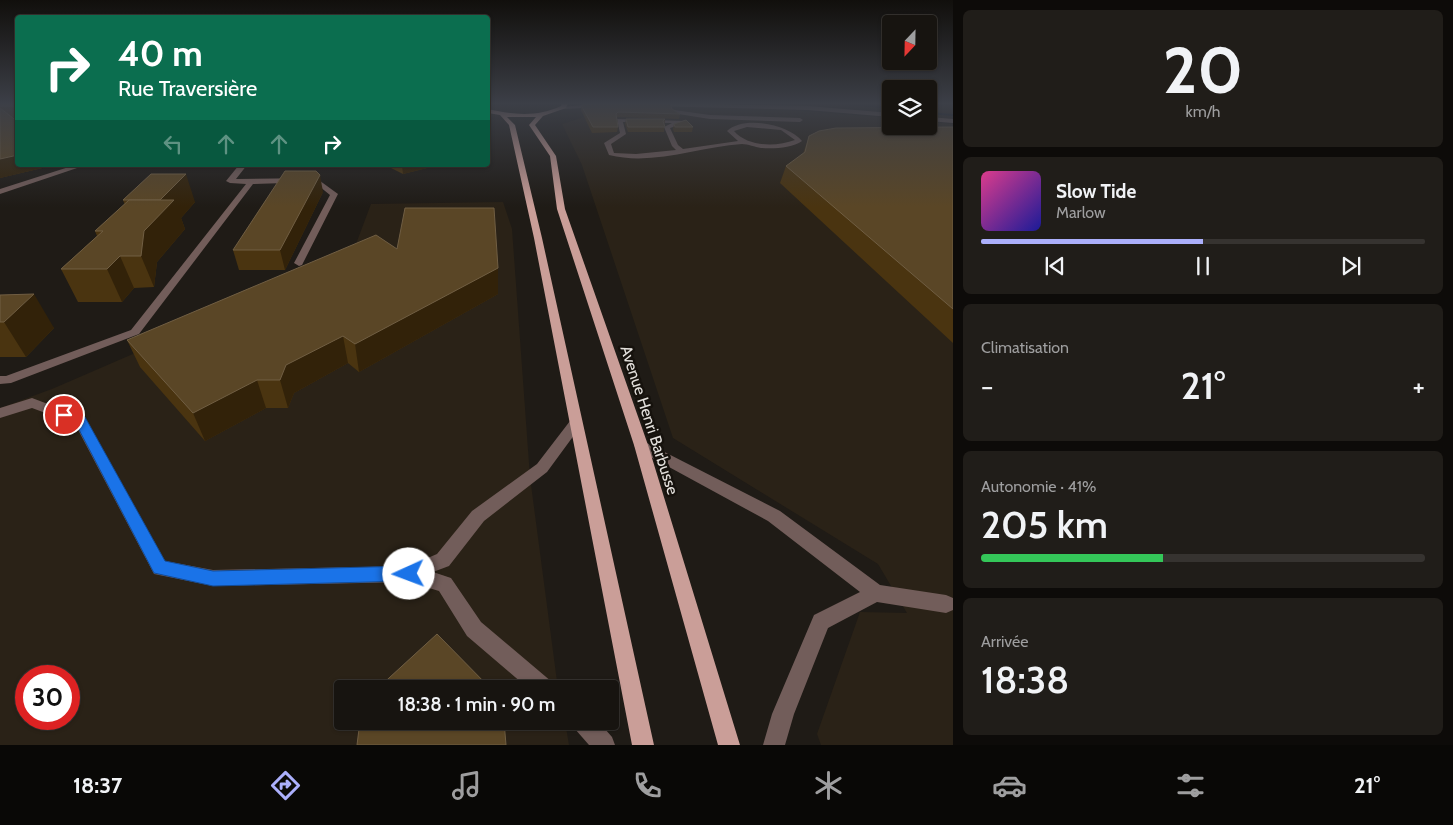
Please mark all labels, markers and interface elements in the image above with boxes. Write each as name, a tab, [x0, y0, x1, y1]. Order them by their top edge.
north arrow	[882, 15, 938, 70]
map controls	[882, 15, 937, 135]
text: 20	[1163, 30, 1243, 109]
text: 40 m	[118, 32, 203, 75]
icon: right	[35, 35, 100, 100]
text: Rue Traversière	[118, 75, 257, 102]
button: layers	[882, 80, 937, 135]
text: km/h	[1185, 102, 1221, 121]
icon: left	[159, 130, 187, 158]
icon: ahead	[212, 130, 240, 158]
icon: ahead	[265, 130, 293, 158]
icon: right	[318, 130, 346, 158]
text: Slow Tide	[1056, 180, 1136, 203]
text: Marlow	[1056, 203, 1106, 222]
icon: previous	[1041, 252, 1069, 280]
icon: pause	[1189, 252, 1217, 280]
icon: next	[1337, 252, 1365, 280]
text: Climatisation	[981, 338, 1069, 357]
street label: Avenue Henri Barbusse	[616, 343, 683, 497]
text: 21°	[1181, 362, 1225, 409]
text: −	[981, 369, 993, 403]
text: +	[1413, 369, 1425, 403]
pin	[43, 394, 85, 436]
icon: arrive	[50, 401, 78, 429]
text: Autonomie · 41%	[981, 477, 1096, 496]
text: 205 km	[981, 501, 1108, 548]
position arrow	[382, 547, 434, 599]
text: Arrivée	[981, 632, 1028, 651]
text: 18:38	[981, 656, 1069, 703]
speed limit sign: 30	[15, 665, 80, 730]
text: 18:38 · 1 min · 90 m	[398, 693, 555, 716]
icon: directions	[268, 768, 303, 803]
icon: music	[449, 768, 484, 803]
icon: phone	[630, 768, 665, 803]
icon: climate	[811, 768, 846, 803]
icon: car	[992, 768, 1027, 803]
icon: filters	[1173, 768, 1208, 803]
text: 18:37	[73, 772, 122, 799]
text: 21°	[1354, 772, 1380, 799]

